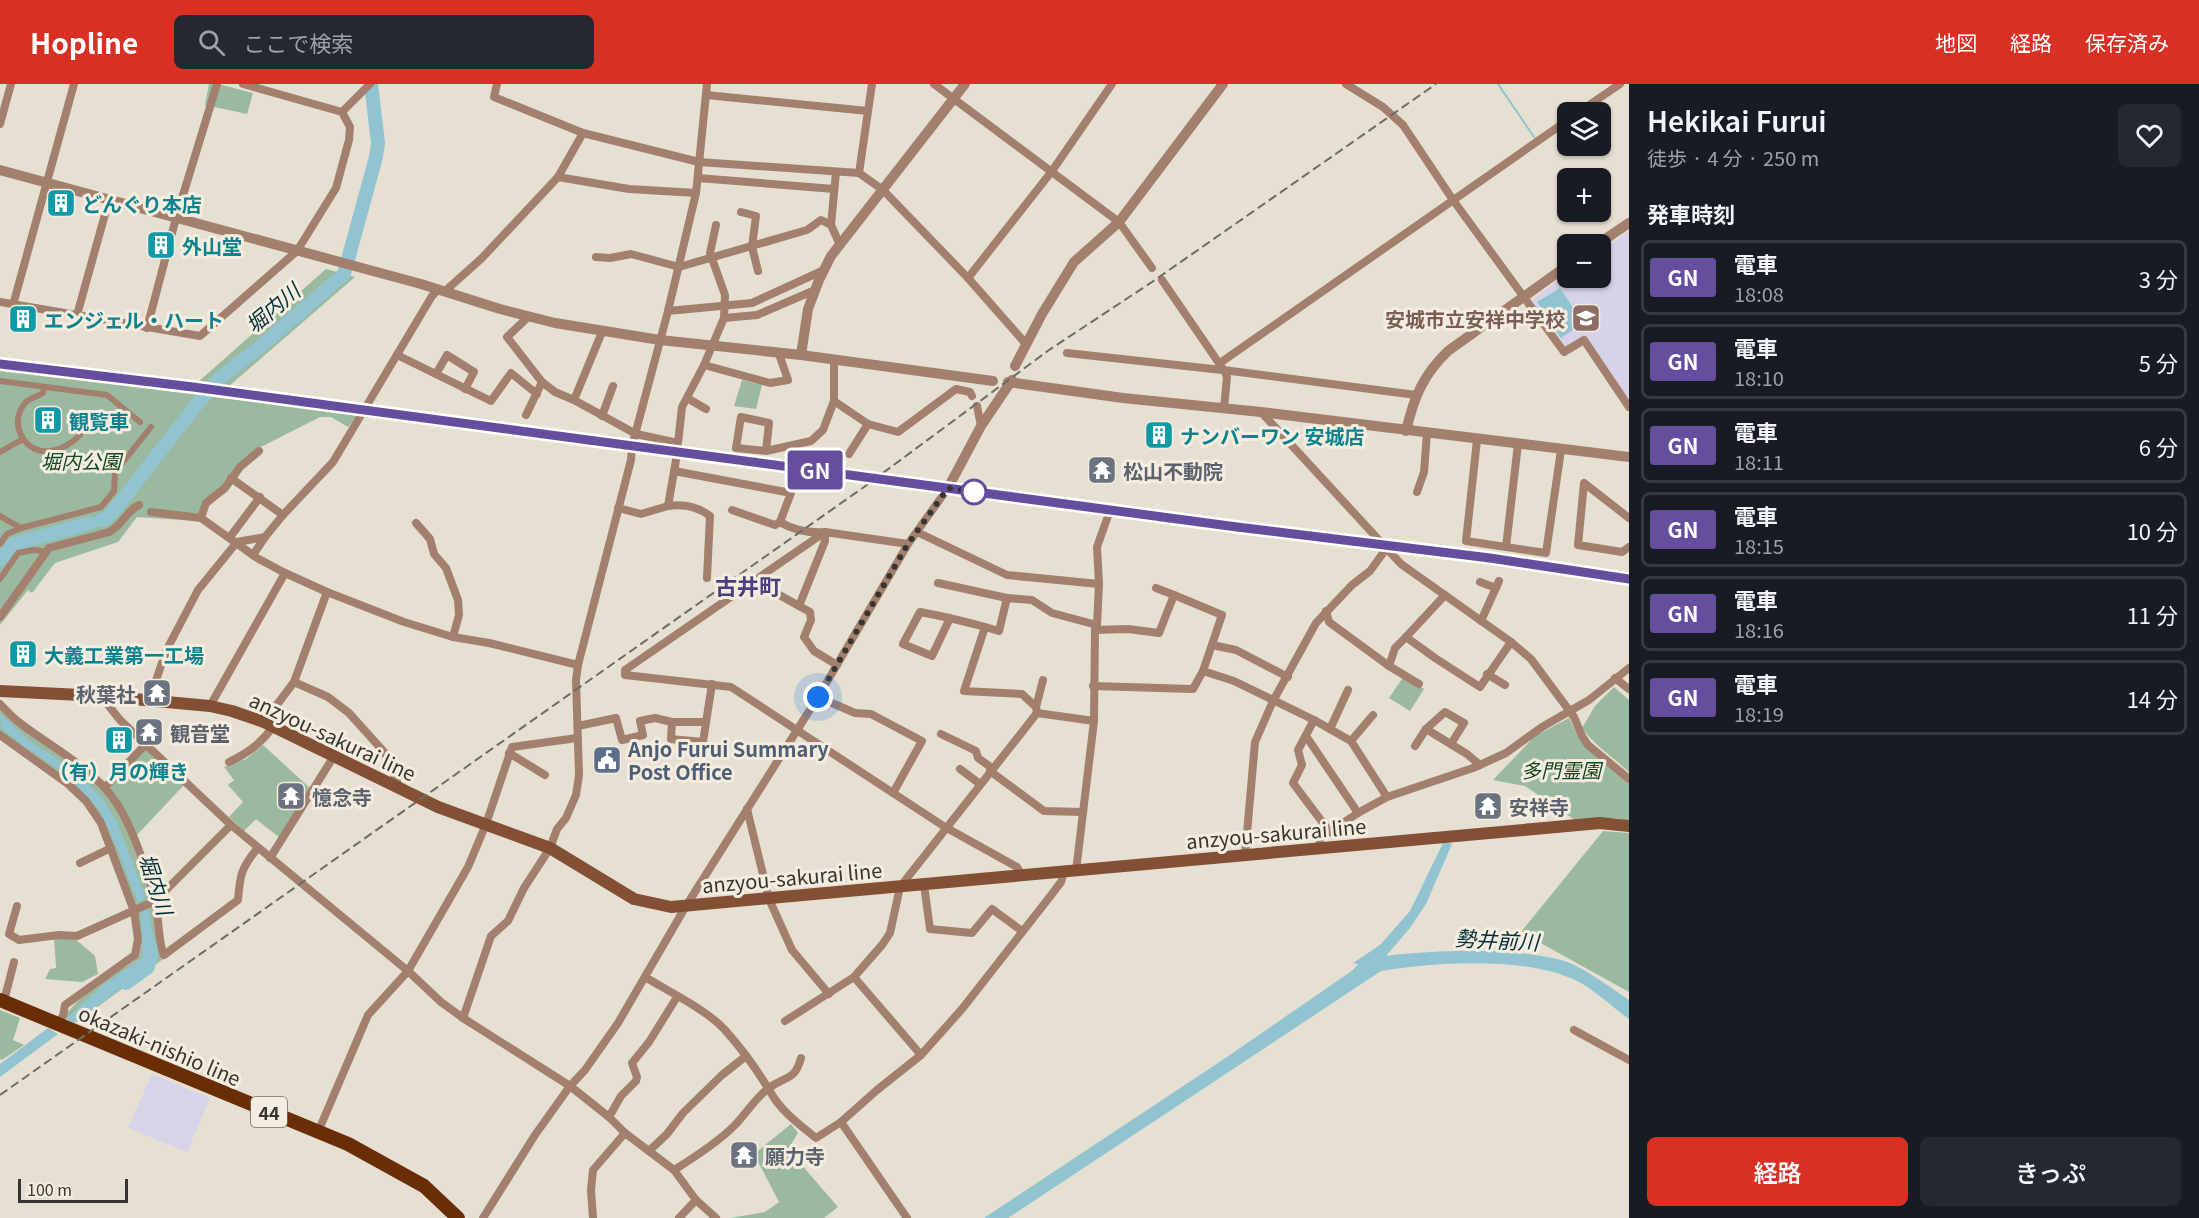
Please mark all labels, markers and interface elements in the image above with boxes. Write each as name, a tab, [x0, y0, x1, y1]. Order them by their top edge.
search box	[174, 15, 594, 69]
text: Hopline	[30, 22, 138, 62]
icon: search	[195, 26, 228, 59]
text: ここで検索	[243, 26, 353, 58]
text: 地図	[1935, 27, 1977, 57]
text: 経路	[2010, 27, 2052, 57]
text: 保存済み	[2085, 27, 2169, 57]
text: Hekikai Furui	[1647, 100, 1827, 140]
map controls	[1557, 102, 1611, 288]
button: layers	[1557, 102, 1611, 156]
button: heart	[2118, 104, 2181, 167]
text: 徒歩 · 4 分 · 250 m	[1647, 143, 1819, 172]
button: +	[1557, 168, 1611, 222]
building icon: どんぐり本店	[45, 187, 77, 219]
place label: どんぐり本店	[82, 189, 202, 218]
text: 発車時刻	[1647, 197, 1735, 229]
building icon: 外山堂	[145, 229, 177, 261]
place label: 外山堂	[182, 231, 242, 260]
button: −	[1557, 234, 1611, 288]
text: 電車	[1734, 247, 1778, 279]
text: GN	[1668, 262, 1698, 292]
text: 3 分	[2139, 262, 2178, 294]
water label: 堀内川	[238, 274, 307, 339]
text: 18:08	[1734, 279, 1784, 308]
school or university icon: 安城市立安祥中学校	[1570, 302, 1602, 334]
building icon: エンジェル・ハート	[7, 303, 39, 335]
place label: 安城市立安祥中学校	[1385, 304, 1565, 333]
place label: エンジェル・ハート	[44, 305, 224, 334]
text: 電車	[1734, 331, 1778, 363]
text: GN	[1668, 346, 1698, 376]
text: 5 分	[2139, 346, 2178, 378]
text: 18:10	[1734, 363, 1784, 392]
building icon: 観覧車	[32, 404, 64, 436]
place label: 観覧車	[69, 406, 129, 435]
text: 電車	[1734, 415, 1778, 447]
building icon: ナンバーワン 安城店	[1143, 419, 1175, 451]
place label: ナンバーワン 安城店	[1180, 421, 1365, 450]
text: GN	[1668, 430, 1698, 460]
text: 6 分	[2139, 430, 2178, 462]
park label: 堀内公園	[41, 446, 124, 475]
text: 18:11	[1734, 447, 1784, 476]
line badge: GN	[788, 450, 842, 490]
temple icon: 松山不動院	[1086, 454, 1118, 486]
text: GN	[800, 455, 830, 485]
place label: 松山不動院	[1123, 456, 1223, 485]
unlabelled marker	[961, 479, 987, 505]
text: 電車	[1734, 499, 1778, 531]
text: GN	[1668, 514, 1698, 544]
text: 10 分	[2127, 514, 2178, 546]
text: 18:15	[1734, 531, 1784, 560]
district label: 古井町	[715, 569, 781, 601]
text: 電車	[1734, 583, 1778, 615]
text: GN	[1668, 598, 1698, 628]
text: 11 分	[2127, 598, 2178, 630]
text: 18:16	[1734, 615, 1784, 644]
building icon: 大義工業第一工場	[7, 638, 39, 670]
place label: 大義工業第一工場	[44, 640, 204, 669]
text: 電車	[1734, 667, 1778, 699]
temple icon: 秋葉社	[141, 677, 173, 709]
place label: 秋葉社	[76, 679, 136, 708]
your location	[803, 682, 833, 712]
text: GN	[1668, 682, 1698, 712]
text: 14 分	[2127, 682, 2178, 714]
street label: anzyou-sakurai line	[245, 685, 421, 787]
text: 18:19	[1734, 699, 1784, 728]
temple icon: 観音堂	[133, 716, 165, 748]
place label: 観音堂	[170, 718, 230, 747]
building icon: （有）月の輝き	[103, 724, 135, 756]
place label: Anjo Furui Summary Post Office	[627, 734, 829, 786]
public building icon: Anjo Furui Summary Post Office	[591, 744, 623, 776]
park label: 多門霊園	[1521, 755, 1604, 784]
place label: （有）月の輝き	[49, 756, 189, 785]
temple icon: 憶念寺	[275, 780, 307, 812]
place label: 憶念寺	[312, 782, 372, 811]
temple icon: 安祥寺	[1472, 790, 1504, 822]
place label: 安祥寺	[1509, 792, 1569, 821]
street label: anzyou-sakurai line	[1185, 811, 1367, 855]
water label: 堀内川	[133, 849, 182, 920]
street label: anzyou-sakurai line	[701, 855, 883, 899]
water label: 勢井前川	[1454, 922, 1542, 956]
street label: okazaki-nishio line	[74, 998, 246, 1092]
road number: 44	[251, 1097, 287, 1127]
button: 経路	[1647, 1137, 1908, 1206]
button: きっぷ	[1920, 1137, 2181, 1206]
temple icon: 願力寺	[728, 1139, 760, 1171]
place label: 願力寺	[765, 1141, 825, 1170]
scale bar	[18, 1176, 128, 1204]
text: 100 m	[27, 1177, 72, 1201]

